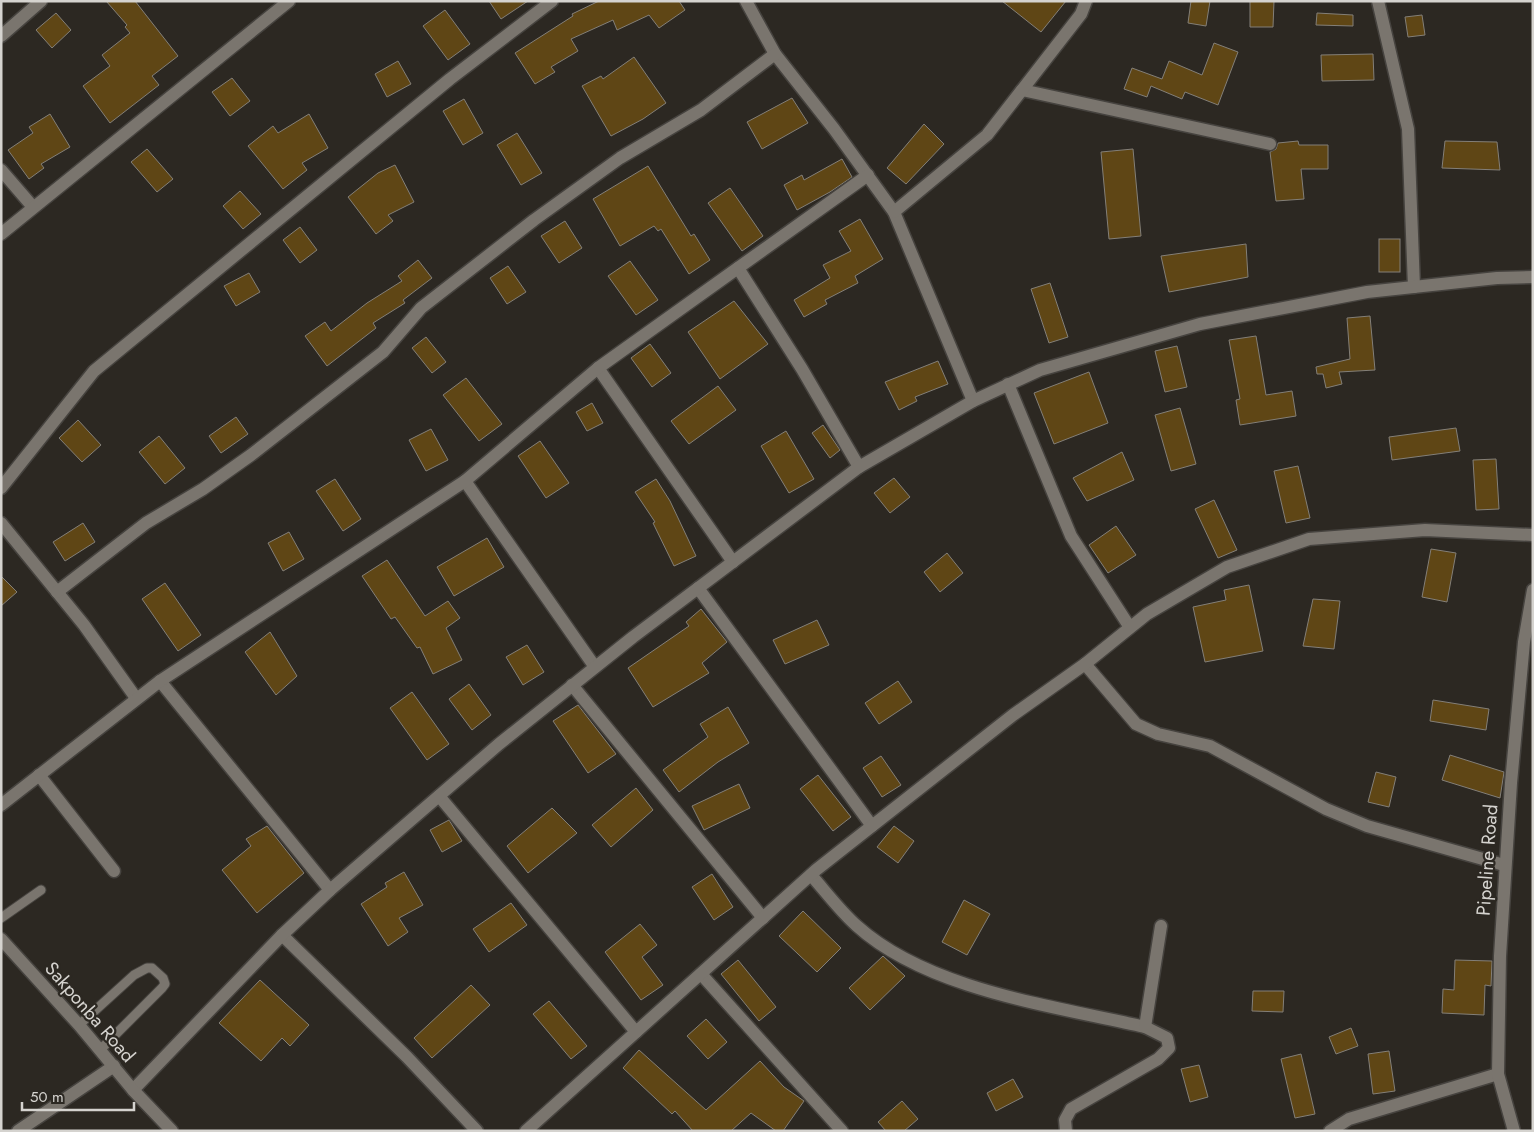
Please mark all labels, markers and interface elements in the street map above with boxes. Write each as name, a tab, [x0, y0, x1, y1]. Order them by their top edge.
street label: Pipeline Road	[1470, 803, 1504, 917]
street label: Sakponba Road	[39, 956, 141, 1068]
scale bar	[22, 1080, 135, 1112]
text: 50 m	[30, 1086, 64, 1108]

